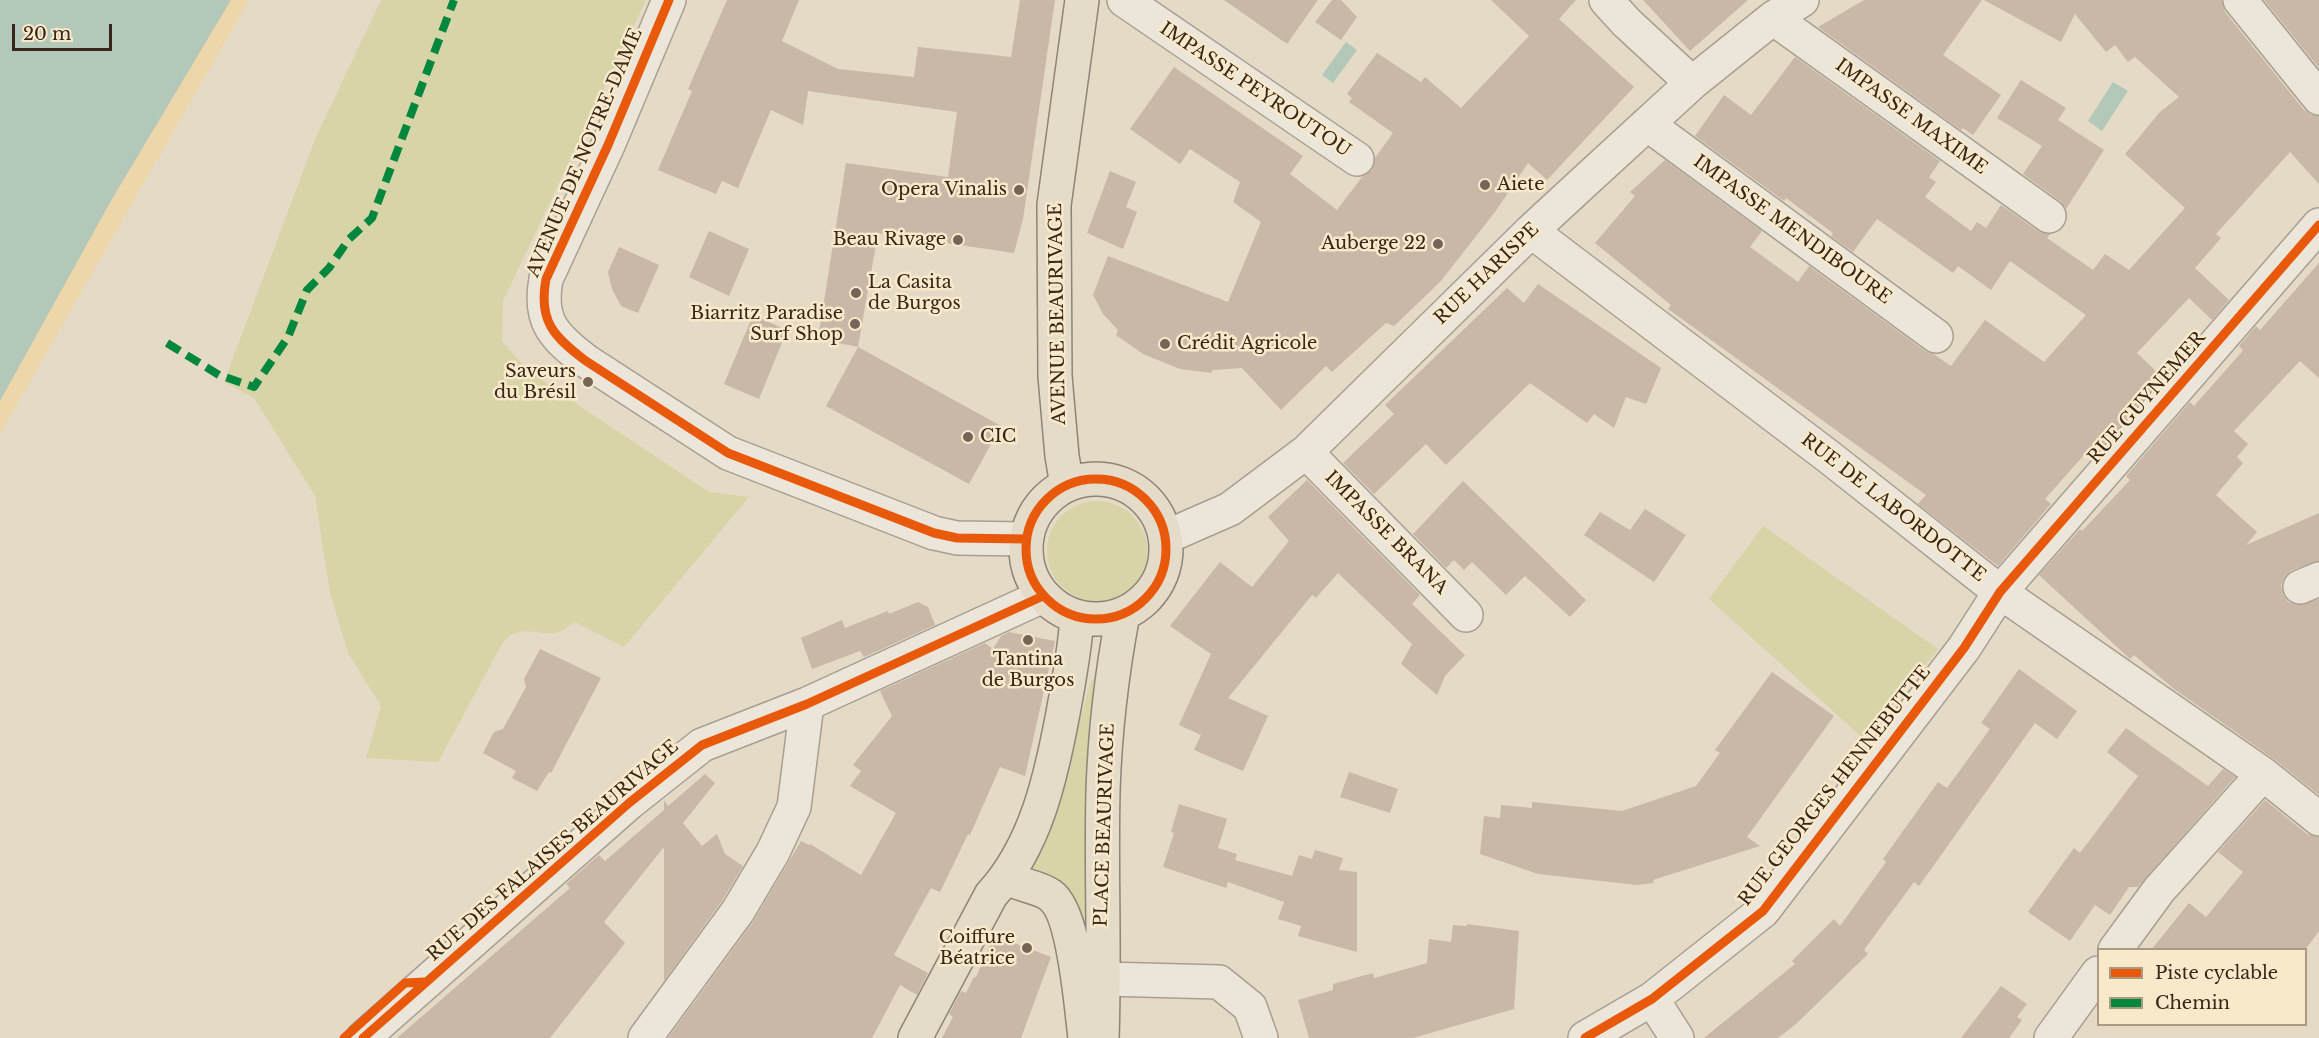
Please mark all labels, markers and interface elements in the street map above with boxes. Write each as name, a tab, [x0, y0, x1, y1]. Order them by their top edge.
scale bar	[15, 12, 116, 50]
street label: IMPASSE PEYROUTOU	[1156, 18, 1354, 162]
text: 20 m	[23, 23, 71, 45]
street label: AVENUE DE NOTRE-DAME	[523, 25, 647, 281]
street label: IMPASSE MAXIME	[1831, 55, 1991, 179]
street label: IMPASSE MENDIBOURE	[1689, 151, 1895, 309]
place label: Aiete	[1497, 174, 1544, 196]
marker: Aiete	[1478, 178, 1492, 192]
place label: Opera Vinalis	[881, 179, 1007, 201]
marker: Opera Vinalis	[1012, 183, 1026, 197]
street label: AVENUE BEAURIVAGE	[1045, 203, 1071, 425]
street label: RUE HARISPE	[1430, 219, 1544, 329]
place label: Beau Rivage	[833, 229, 946, 251]
marker: Beau Rivage	[951, 233, 965, 247]
place label: Auberge 22	[1321, 233, 1426, 255]
marker: Auberge 22	[1431, 237, 1445, 251]
place label: La Casita de Burgos	[868, 272, 961, 314]
marker: La Casita de Burgos	[849, 286, 863, 300]
place label: Biarritz Paradise Surf Shop	[690, 303, 843, 346]
marker: Biarritz Paradise Surf Shop	[848, 317, 862, 331]
street label: RUE GUYNEMER	[2084, 327, 2210, 469]
place label: Crédit Agricole	[1177, 333, 1317, 355]
marker: Crédit Agricole	[1158, 337, 1172, 351]
place label: Saveurs du Brésil	[494, 361, 576, 404]
marker: Saveurs du Brésil	[581, 375, 595, 389]
place label: CIC	[980, 426, 1016, 448]
street label: RUE DE LABORDOTTE	[1797, 429, 1989, 587]
marker: CIC	[961, 430, 975, 444]
street label: IMPASSE BRANA	[1320, 467, 1452, 599]
marker: Tantina de Burgos	[1021, 633, 1035, 647]
place label: Tantina de Burgos	[982, 649, 1074, 692]
street label: RUE GEORGES HENNEBUTTE	[1734, 662, 1936, 910]
street label: PLACE BEAURIVAGE	[1091, 723, 1119, 927]
street label: RUE DES FALAISES BEAURIVAGE	[423, 736, 683, 966]
place label: Coiffure Béatrice	[939, 927, 1015, 970]
marker: Coiffure Béatrice	[1020, 941, 1034, 955]
legend	[2097, 948, 2307, 1026]
text: Piste cyclable	[2155, 962, 2278, 984]
text: Chemin	[2155, 992, 2230, 1014]

